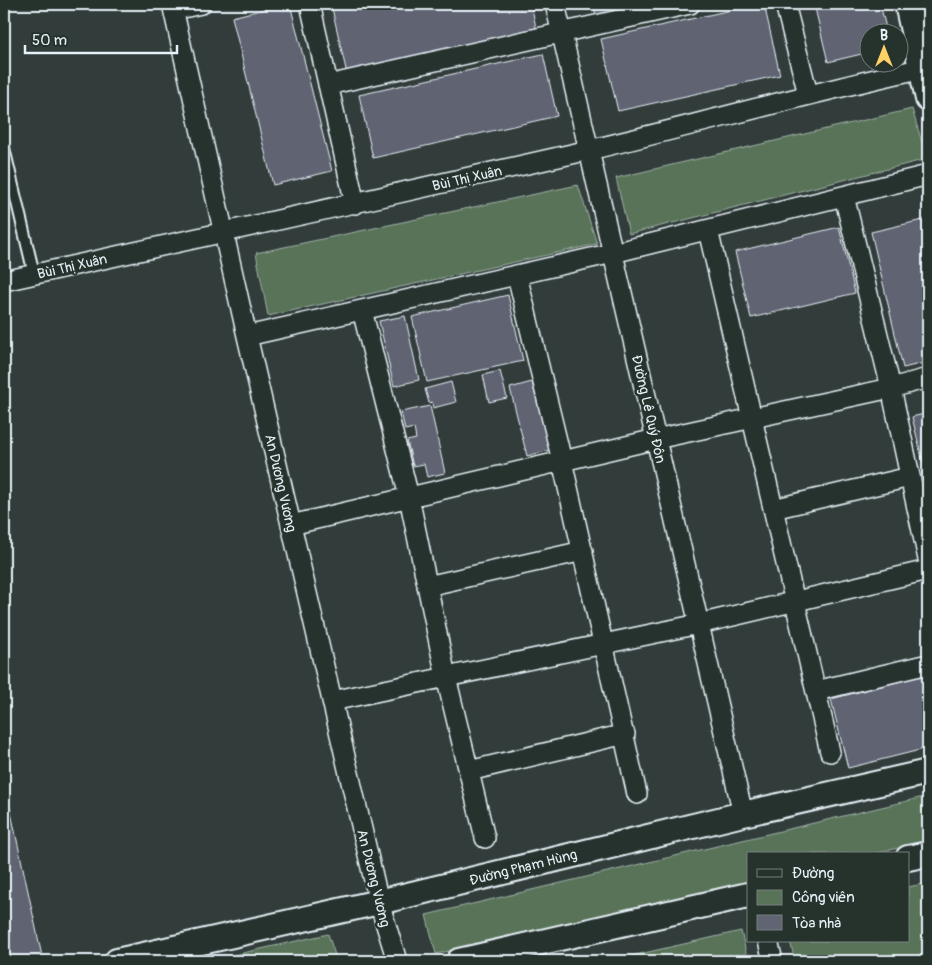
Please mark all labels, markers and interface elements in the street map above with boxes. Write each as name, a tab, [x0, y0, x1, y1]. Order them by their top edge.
scale bar	[25, 22, 178, 54]
north arrow	[860, 22, 910, 72]
text: B	[880, 27, 888, 44]
text: 50 m	[32, 31, 67, 50]
street label: Bùi Thị Xuân	[431, 162, 504, 195]
street label: Bùi Thị Xuân	[36, 250, 109, 283]
street label: Đường Lê Quý Đôn	[628, 353, 669, 465]
street label: An Dương Vương	[261, 432, 300, 534]
street label: An Dương Vương	[353, 828, 394, 929]
street label: Đường Phạm Hùng	[467, 846, 579, 889]
legend	[747, 852, 910, 942]
text: Đường	[792, 864, 834, 883]
text: Công viên	[792, 888, 855, 907]
text: Tòa nhà	[792, 914, 841, 933]

